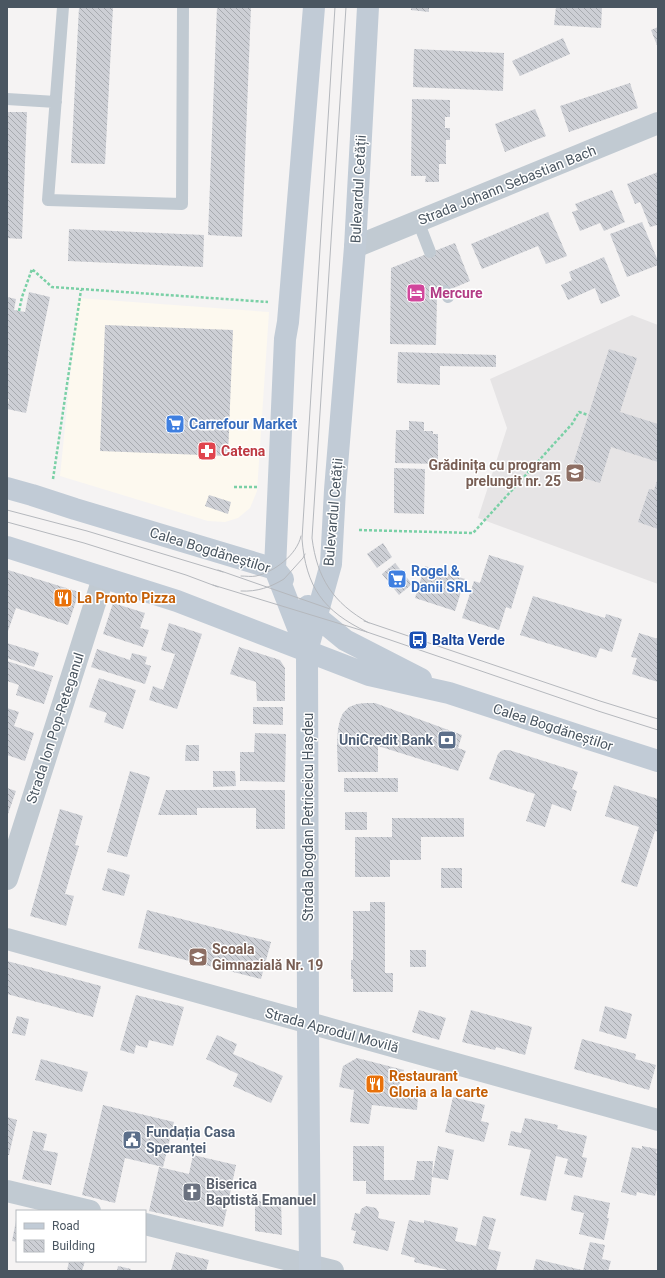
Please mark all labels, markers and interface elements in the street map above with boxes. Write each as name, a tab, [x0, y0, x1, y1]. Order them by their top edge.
street label: Bulevardul Cetății	[347, 134, 370, 244]
street label: Strada Johann Sebastian Bach	[416, 142, 598, 228]
hotel icon: Mercure	[405, 282, 427, 304]
place label: Mercure	[430, 285, 483, 301]
supermarket icon: Carrefour Market	[164, 413, 186, 435]
place label: Carrefour Market	[189, 416, 297, 432]
pharmacy icon: Catena	[196, 440, 218, 462]
place label: Catena	[221, 443, 266, 459]
street label: Bulevardul Cetății	[320, 457, 347, 567]
place label: Grădinița cu program prelungit nr. 25	[428, 457, 561, 489]
school or university icon: Grădinița cu program prelungit nr. 25	[564, 462, 586, 484]
street label: Calea Bogdăneștilor	[147, 524, 272, 577]
place label: Rogel & Danii SRL	[411, 563, 472, 595]
supermarket icon: Rogel & Danii SRL	[386, 568, 408, 590]
restaurant icon: La Pronto Pizza	[52, 587, 74, 609]
place label: La Pronto Pizza	[77, 590, 176, 606]
bus stop icon: Balta Verde	[407, 629, 429, 651]
place label: Balta Verde	[432, 632, 505, 648]
street label: Strada Ion Pop-Reteganul	[23, 650, 87, 806]
street label: Calea Bogdăneștilor	[491, 700, 615, 755]
street label: Strada Bogdan Petriceicu Hașdeu	[300, 713, 317, 921]
bank icon: UniCredit Bank	[436, 729, 458, 751]
place label: UniCredit Bank	[339, 732, 434, 748]
place label: Scoala Gimnazială Nr. 19	[212, 941, 323, 973]
school or university icon: Scoala Gimnazială Nr. 19	[187, 946, 209, 968]
street label: Strada Aprodul Movilă	[264, 1004, 400, 1056]
place label: Restaurant Gloria a la carte	[389, 1068, 489, 1100]
restaurant icon: Restaurant Gloria a la carte	[364, 1073, 386, 1095]
place label: Fundația Casa Speranței	[146, 1124, 236, 1157]
public building icon: Fundația Casa Speranței	[121, 1129, 143, 1151]
place label: Biserica Baptistă Emanuel	[206, 1176, 316, 1208]
church icon: Biserica Baptistă Emanuel	[181, 1181, 203, 1203]
legend	[16, 1210, 146, 1262]
text: Road	[52, 1219, 80, 1233]
text: Building	[52, 1239, 95, 1253]

